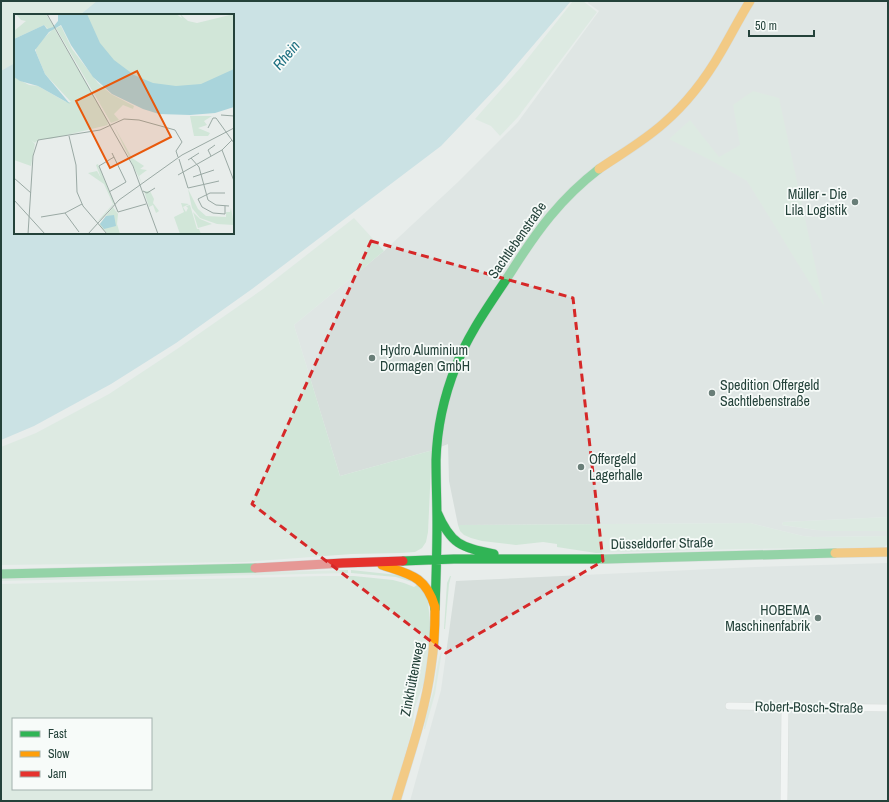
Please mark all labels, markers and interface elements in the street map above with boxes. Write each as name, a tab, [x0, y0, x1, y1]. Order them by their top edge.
scale bar	[749, 12, 814, 38]
inset map	[14, 14, 234, 234]
text: 50 m	[755, 18, 777, 34]
water label: Rhein	[267, 36, 305, 74]
place label: Müller - Die Lila Logistik	[785, 185, 847, 219]
marker: Müller - Die Lila Logistik	[850, 197, 860, 207]
street label: Sachtlebenstraße	[484, 198, 550, 282]
place label: Hydro Aluminium Dormagen GmbH	[380, 341, 470, 375]
marker: Hydro Aluminium Dormagen GmbH	[367, 353, 377, 363]
place label: Spedition Offergeld Sachtlebenstraße	[720, 376, 819, 410]
marker: Spedition Offergeld Sachtlebenstraße	[707, 388, 717, 398]
place label: Offergeld Lagerhalle	[589, 450, 643, 484]
marker: Offergeld Lagerhalle	[576, 462, 586, 472]
street label: Düsseldorfer Straße	[610, 533, 714, 553]
place label: HOBEMA Maschinenfabrik	[725, 601, 810, 635]
marker: HOBEMA Maschinenfabrik	[813, 613, 823, 623]
street label: Zinkhüttenweg	[396, 640, 428, 718]
street label: Robert-Bosch-Straße	[755, 697, 863, 717]
legend	[12, 718, 152, 790]
text: Fast	[48, 726, 67, 742]
text: Slow	[48, 746, 70, 762]
text: Jam	[48, 766, 67, 782]

